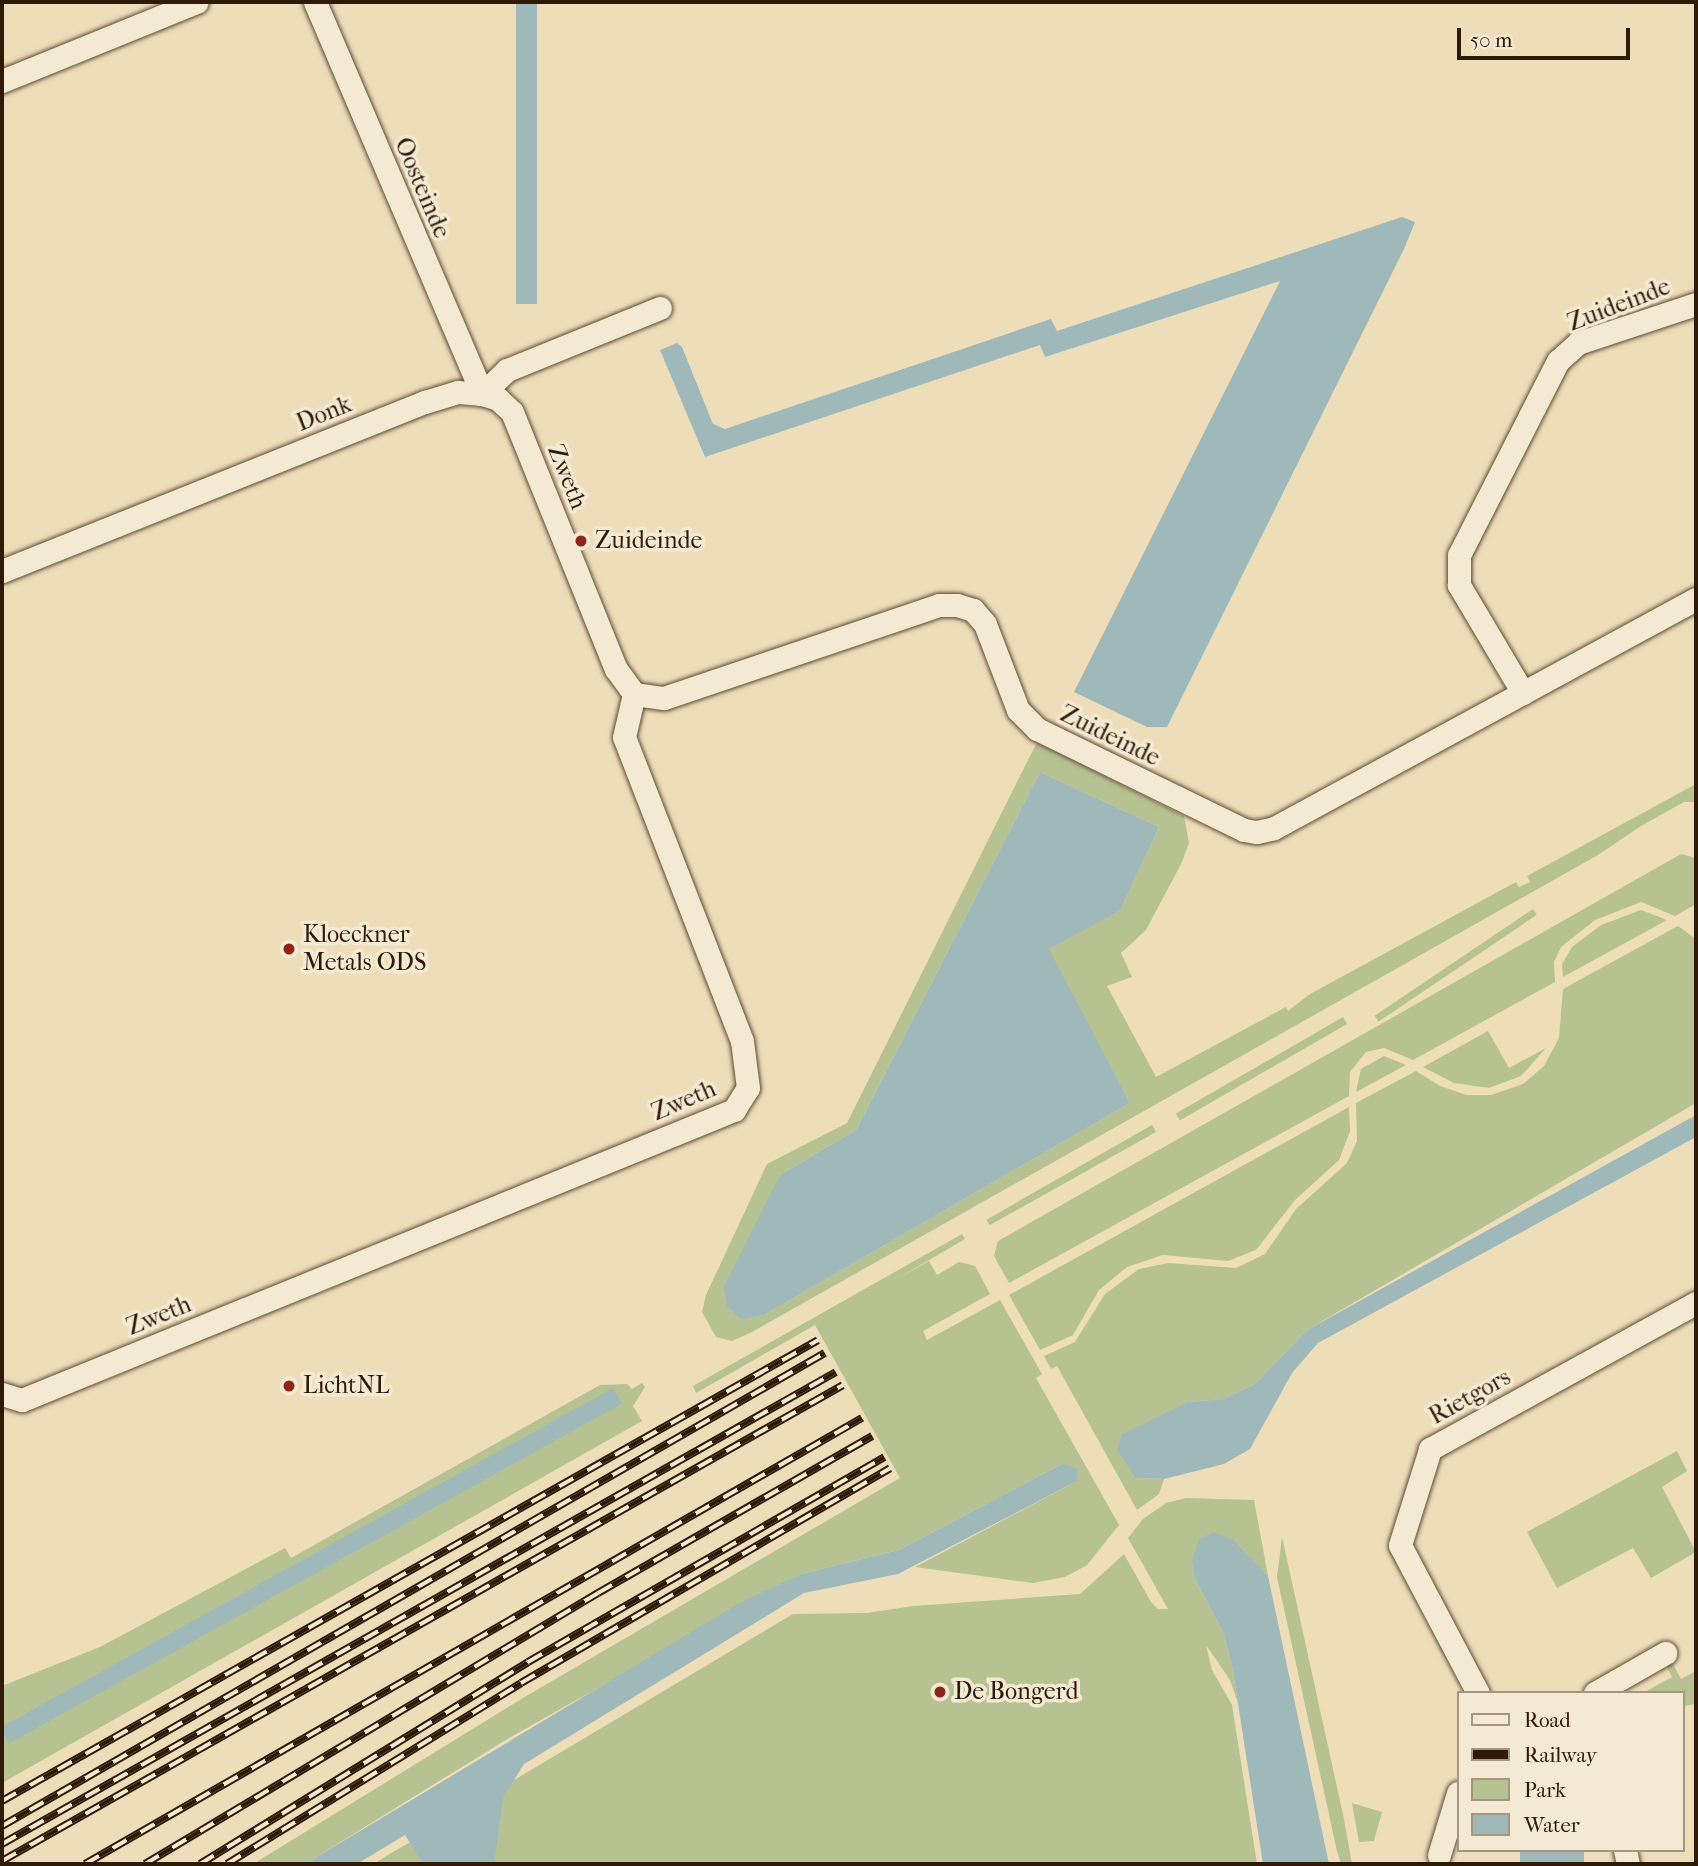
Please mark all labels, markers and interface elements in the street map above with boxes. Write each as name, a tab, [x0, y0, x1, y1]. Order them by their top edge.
scale bar	[1460, 14, 1633, 58]
text: 50 m	[1470, 28, 1513, 52]
street label: Oosteinde	[388, 133, 456, 243]
street label: Zuideinde	[1564, 272, 1674, 338]
street label: Donk	[292, 390, 356, 438]
street label: Zweth	[541, 441, 593, 513]
place label: Zuideinde	[595, 527, 702, 555]
marker: Zuideinde	[573, 533, 589, 549]
street label: Zuideinde	[1055, 700, 1165, 772]
place label: Kloeckner Metals ODS	[303, 921, 426, 977]
marker: Kloeckner Metals ODS	[281, 941, 297, 957]
street label: Zweth	[648, 1075, 720, 1127]
street label: Zweth	[123, 1290, 195, 1342]
street label: Rietgors	[1424, 1363, 1516, 1431]
place label: LichtNL	[303, 1372, 389, 1400]
marker: LichtNL	[281, 1378, 297, 1394]
place label: De Bongerd	[954, 1678, 1079, 1706]
marker: De Bongerd	[932, 1684, 948, 1700]
legend	[1456, 1691, 1684, 1852]
text: Road	[1524, 1708, 1571, 1732]
text: Railway	[1524, 1743, 1597, 1767]
text: Park	[1524, 1778, 1566, 1802]
text: Water	[1524, 1813, 1580, 1837]

